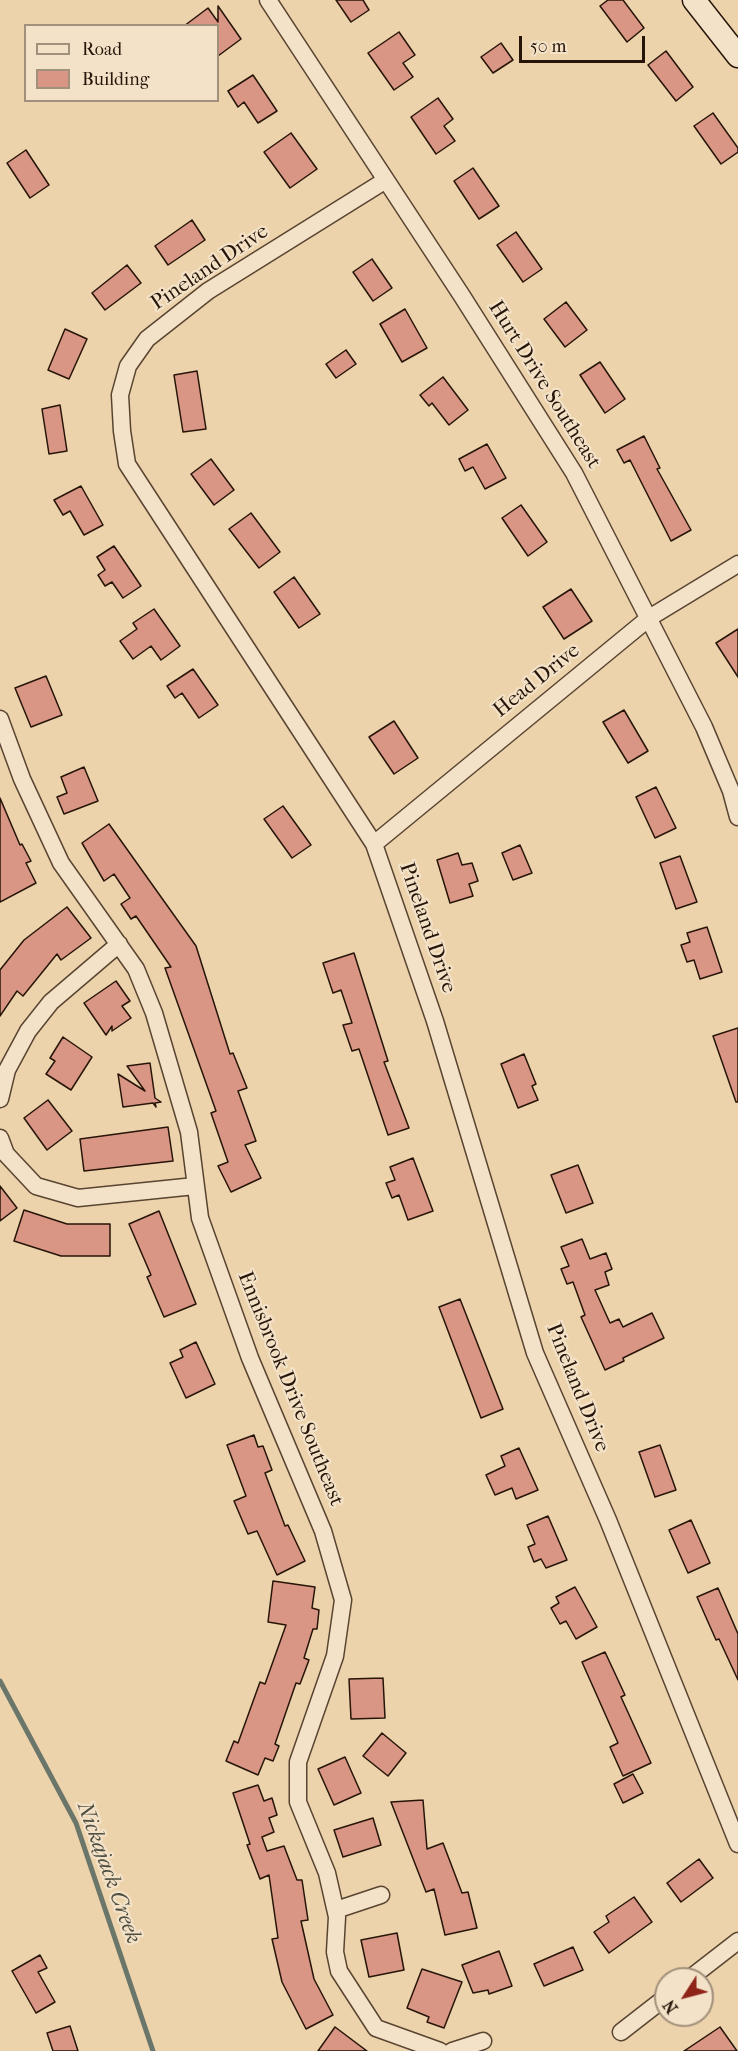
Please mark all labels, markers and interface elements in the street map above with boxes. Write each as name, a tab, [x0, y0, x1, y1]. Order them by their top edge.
legend	[24, 24, 219, 102]
scale bar	[522, 24, 648, 62]
text: 50 m	[530, 36, 566, 57]
text: Road	[82, 39, 122, 60]
text: Building	[82, 69, 149, 90]
street label: Pineland Drive	[147, 219, 273, 317]
street label: Hurt Drive Southeast	[482, 297, 606, 473]
street label: Head Drive	[489, 639, 585, 723]
street label: Pineland Drive	[393, 860, 461, 996]
street label: Ennisbrook Drive Southeast	[231, 1268, 349, 1510]
street label: Pineland Drive	[540, 1320, 614, 1456]
water label: Nickajack Creek	[70, 1798, 146, 1948]
north arrow	[654, 1967, 714, 2027]
text: N	[659, 1996, 682, 2017]

